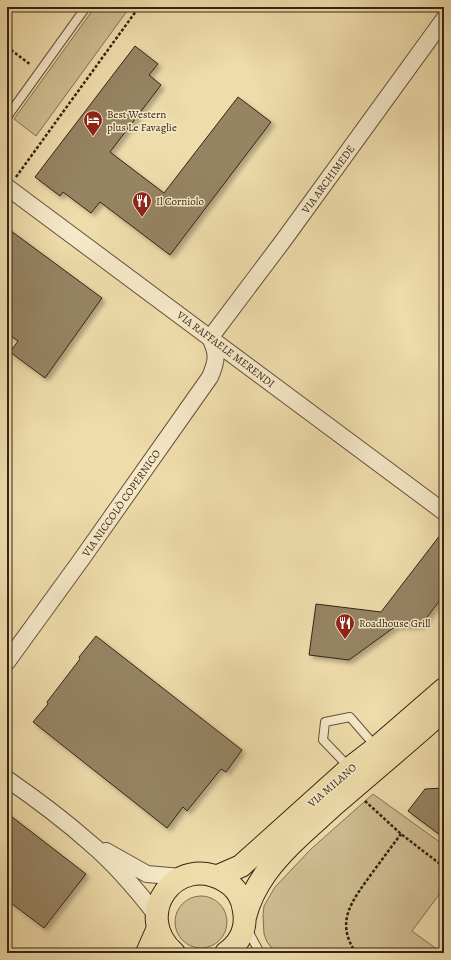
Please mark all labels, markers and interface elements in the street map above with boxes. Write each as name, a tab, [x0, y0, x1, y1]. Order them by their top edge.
place label: Best Western plus Le Favaglie	[107, 107, 177, 135]
hotel icon: Best Western plus Le Favaglie	[82, 109, 104, 137]
street label: VIA ARCHIMEDE	[298, 142, 358, 217]
restaurant icon: Il Corniolo	[131, 190, 153, 218]
place label: Il Corniolo	[156, 194, 204, 209]
street label: VIA RAFFAELE MERENDI	[173, 307, 278, 391]
street label: VIA NICCOLÒ COPERNICO	[78, 446, 164, 561]
restaurant icon: Roadhouse Grill	[334, 612, 356, 640]
place label: Roadhouse Grill	[359, 616, 431, 631]
street label: VIA MILANO	[304, 760, 360, 811]

